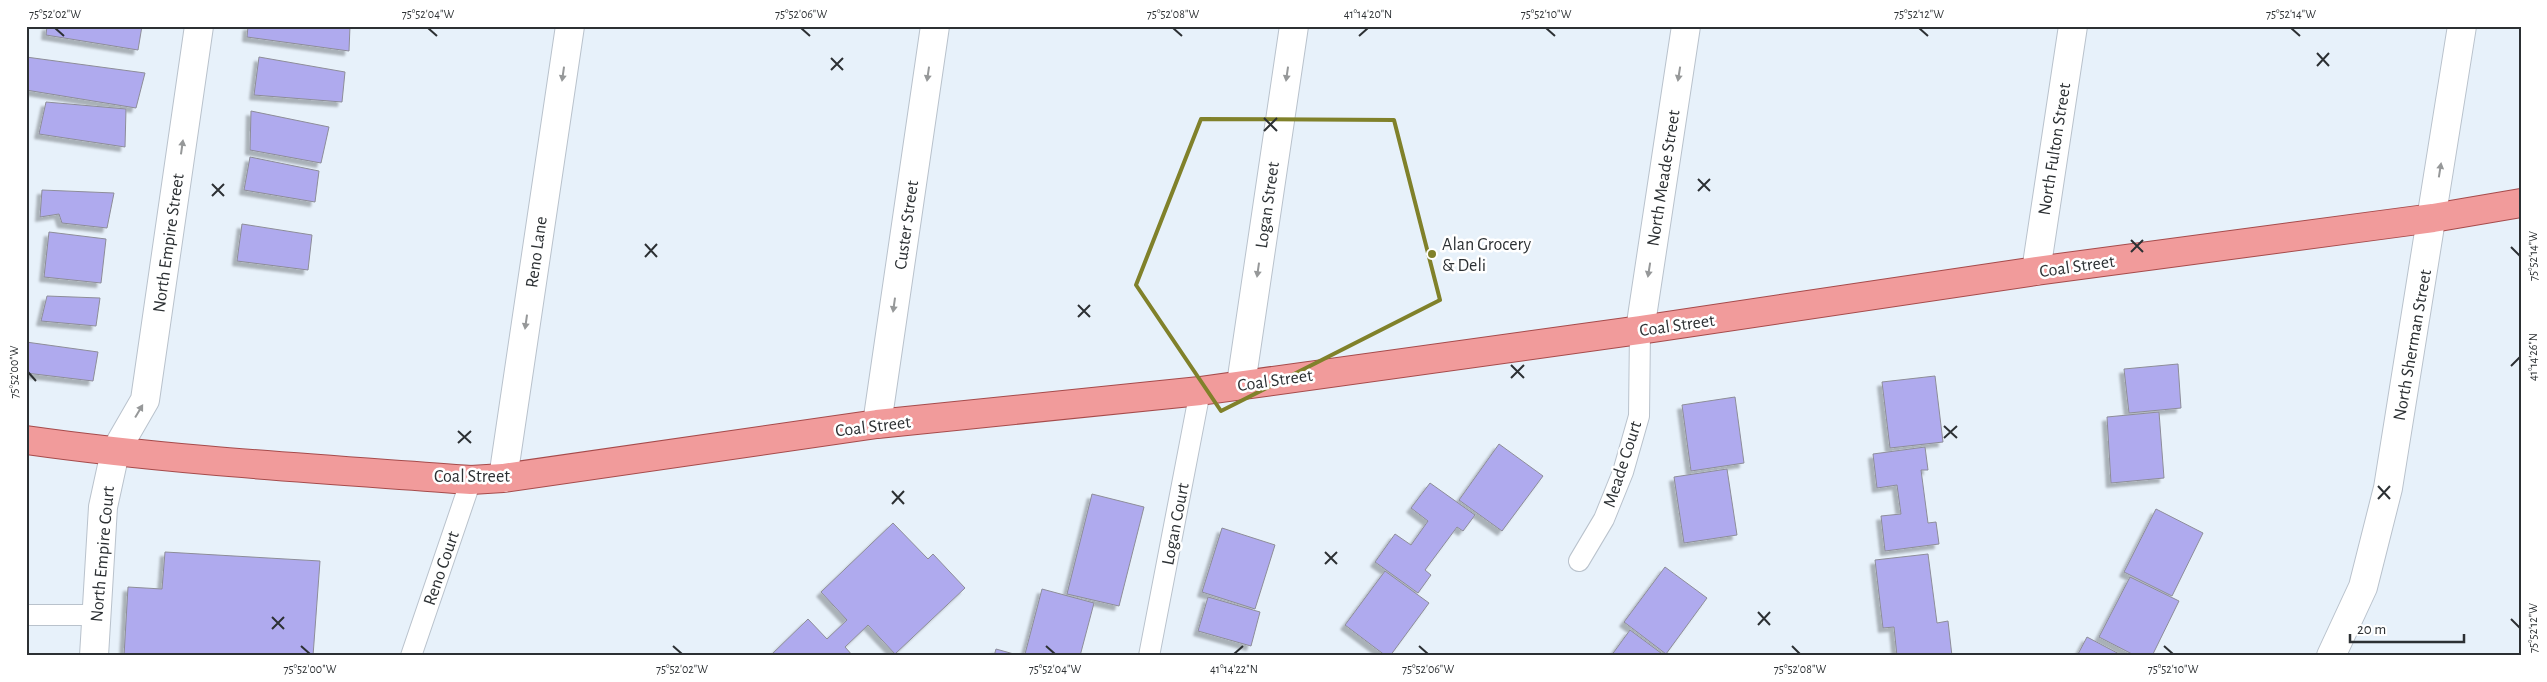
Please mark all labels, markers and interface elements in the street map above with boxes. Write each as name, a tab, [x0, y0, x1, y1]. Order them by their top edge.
text: 75°52'02"W	[29, 8, 81, 20]
text: 75°52'04"W	[402, 8, 454, 20]
text: 75°52'06"W	[775, 8, 827, 20]
text: 75°52'08"W	[1147, 8, 1199, 20]
text: 41°14'20"N	[1344, 8, 1392, 20]
text: 75°52'10"W	[1521, 8, 1572, 20]
text: 75°52'12"W	[1894, 8, 1944, 20]
text: 75°52'14"W	[2266, 8, 2316, 20]
one-way arrow	[558, 67, 566, 83]
one-way arrow	[924, 67, 932, 83]
one-way arrow	[1282, 67, 1290, 83]
one-way arrow	[1675, 67, 1683, 83]
street label: North Fulton Street	[2036, 81, 2074, 217]
street label: North Meade Street	[1644, 108, 1684, 248]
one-way arrow	[178, 139, 186, 155]
street label: Logan Street	[1253, 160, 1283, 250]
one-way arrow	[2437, 161, 2445, 177]
street label: North Empire Street	[150, 172, 188, 314]
street label: Custer Street	[892, 179, 922, 271]
street label: Reno Lane	[523, 215, 551, 289]
text: 75°52'14"W	[2527, 231, 2539, 281]
place label: Alan Grocery & Deli	[1442, 236, 1532, 275]
marker: Alan Grocery & Deli	[1426, 248, 1438, 260]
street label: Coal Street	[2038, 253, 2116, 281]
one-way arrow	[1253, 262, 1261, 278]
one-way arrow	[1645, 262, 1653, 278]
street label: North Sherman Street	[2391, 268, 2435, 422]
one-way arrow	[890, 297, 898, 313]
street label: Coal Street	[1638, 312, 1716, 340]
one-way arrow	[522, 314, 530, 330]
text: 41°14'26"N	[2527, 333, 2539, 381]
text: 75°52'00"W	[8, 345, 20, 398]
street label: Coal Street	[1236, 367, 1314, 395]
one-way arrow	[135, 404, 144, 417]
street label: Coal Street	[834, 413, 912, 441]
street label: Meade Court	[1601, 419, 1645, 510]
street label: Coal Street	[434, 468, 510, 486]
street label: Logan Court	[1159, 481, 1193, 567]
street label: North Empire Court	[88, 485, 118, 623]
street label: Reno Court	[421, 529, 463, 608]
text: 75°52'12"W	[2527, 603, 2539, 653]
scale bar	[2350, 612, 2463, 644]
text: 20 m	[2357, 622, 2386, 637]
text: 75°52'00"W	[284, 663, 337, 675]
text: 75°52'02"W	[656, 663, 708, 675]
text: 75°52'04"W	[1029, 663, 1081, 675]
text: 41°14'22"N	[1210, 663, 1258, 675]
text: 75°52'06"W	[1402, 663, 1454, 675]
text: 75°52'08"W	[1774, 663, 1826, 675]
text: 75°52'10"W	[2148, 663, 2199, 675]

